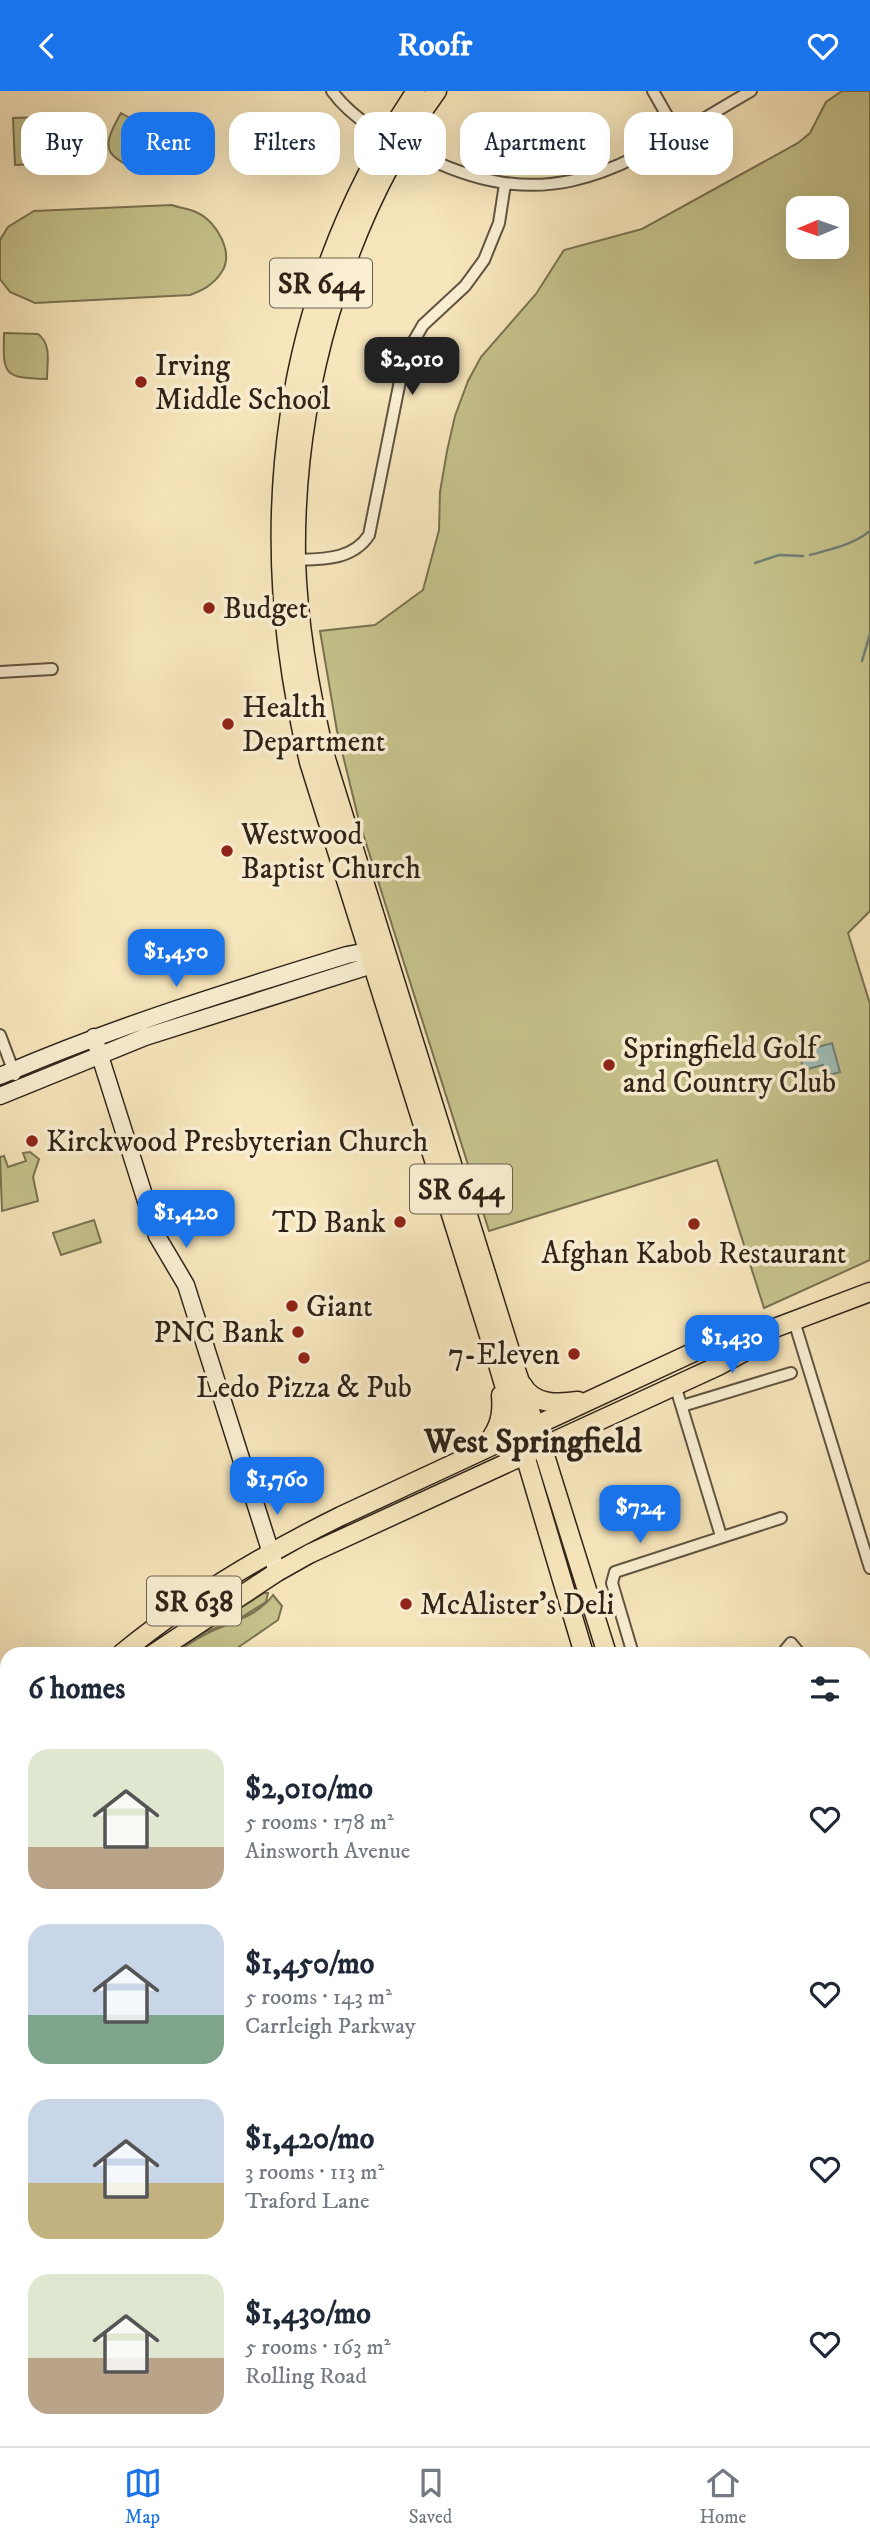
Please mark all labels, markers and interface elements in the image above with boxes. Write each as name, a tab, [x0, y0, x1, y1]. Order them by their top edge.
text: Roofr	[398, 26, 472, 66]
icon: back	[28, 27, 66, 65]
icon: heart	[804, 27, 842, 65]
chip: Buy	[21, 112, 107, 175]
chip: Rent	[121, 112, 215, 175]
chip: Filters	[229, 112, 340, 175]
chip: New	[354, 112, 446, 175]
chip: Apartment	[460, 112, 610, 175]
chip: House	[624, 112, 733, 175]
north arrow	[786, 196, 849, 259]
map controls	[786, 196, 849, 259]
road number: SR 644	[270, 259, 372, 307]
pin: $2,010	[355, 337, 469, 397]
text: $2,010	[380, 345, 444, 374]
place label: Irving Middle School	[155, 348, 330, 419]
marker: Irving Middle School	[133, 374, 149, 390]
place label: Budget	[223, 591, 308, 628]
marker: Budget	[201, 600, 217, 616]
place label: Health Department	[242, 690, 385, 761]
marker: Health Department	[220, 716, 236, 732]
place label: Westwood Baptist Church	[240, 817, 421, 888]
marker: Westwood Baptist Church	[219, 843, 235, 859]
pin: $1,450	[119, 929, 233, 989]
text: $1,450	[144, 937, 208, 966]
place label: Springfield Golf and Country Club	[623, 1031, 836, 1102]
marker: Springfield Golf and Country Club	[601, 1057, 617, 1073]
place label: Kirckwood Presbyterian Church	[46, 1124, 428, 1161]
marker: Kirckwood Presbyterian Church	[24, 1133, 40, 1149]
road number: SR 644	[410, 1165, 512, 1213]
pin: $1,420	[129, 1191, 243, 1250]
text: $1,420	[154, 1198, 218, 1227]
place label: TD Bank	[272, 1205, 386, 1242]
marker: TD Bank	[392, 1214, 408, 1230]
marker: Afghan Kabob Restaurant	[686, 1216, 702, 1232]
place label: Afghan Kabob Restaurant	[542, 1236, 846, 1273]
place label: Giant	[306, 1289, 373, 1326]
marker: Giant	[284, 1298, 300, 1314]
place label: PNC Bank	[154, 1315, 284, 1352]
pin: $1,430	[675, 1315, 789, 1375]
text: $1,430	[701, 1323, 763, 1352]
marker: PNC Bank	[290, 1324, 306, 1340]
place label: 7-Eleven	[448, 1337, 560, 1374]
marker: 7-Eleven	[566, 1346, 582, 1362]
marker: Ledo Pizza & Pub	[296, 1350, 312, 1366]
place label: Ledo Pizza & Pub	[196, 1370, 412, 1407]
district label: West Springfield	[423, 1422, 642, 1463]
pin: $1,760	[220, 1457, 334, 1517]
text: $1,760	[246, 1465, 308, 1494]
pin: $724	[599, 1485, 681, 1545]
text: $724	[615, 1493, 665, 1522]
road number: SR 638	[147, 1577, 241, 1625]
place label: McAlister's Deli	[420, 1587, 614, 1624]
marker: McAlister's Deli	[398, 1596, 414, 1612]
icon: filters	[806, 1670, 844, 1708]
text: 6 homes	[28, 1671, 125, 1708]
text: $2,010/mo	[245, 1771, 373, 1808]
icon: home	[84, 1777, 168, 1861]
icon: heart	[806, 1800, 844, 1838]
text: 5 rooms · 178 m²	[245, 1808, 394, 1837]
text: Ainsworth Avenue	[245, 1837, 410, 1866]
text: $1,450/mo	[245, 1946, 374, 1983]
icon: home	[84, 1952, 168, 2036]
icon: heart	[806, 1975, 844, 2013]
text: 5 rooms · 143 m²	[245, 1983, 392, 2012]
text: Carrleigh Parkway	[245, 2012, 416, 2041]
text: $1,420/mo	[245, 2121, 374, 2158]
icon: home	[84, 2127, 168, 2211]
icon: heart	[806, 2150, 844, 2188]
text: 3 rooms · 113 m²	[245, 2158, 384, 2187]
text: Traford Lane	[245, 2187, 369, 2216]
text: $1,430/mo	[245, 2296, 371, 2333]
icon: home	[84, 2302, 168, 2386]
icon: heart	[806, 2325, 844, 2363]
text: 5 rooms · 163 m²	[245, 2333, 391, 2362]
text: Rolling Road	[245, 2362, 367, 2391]
tab: Map	[124, 2464, 162, 2529]
tab: Saved	[409, 2464, 452, 2529]
tab: Home	[699, 2464, 746, 2529]

